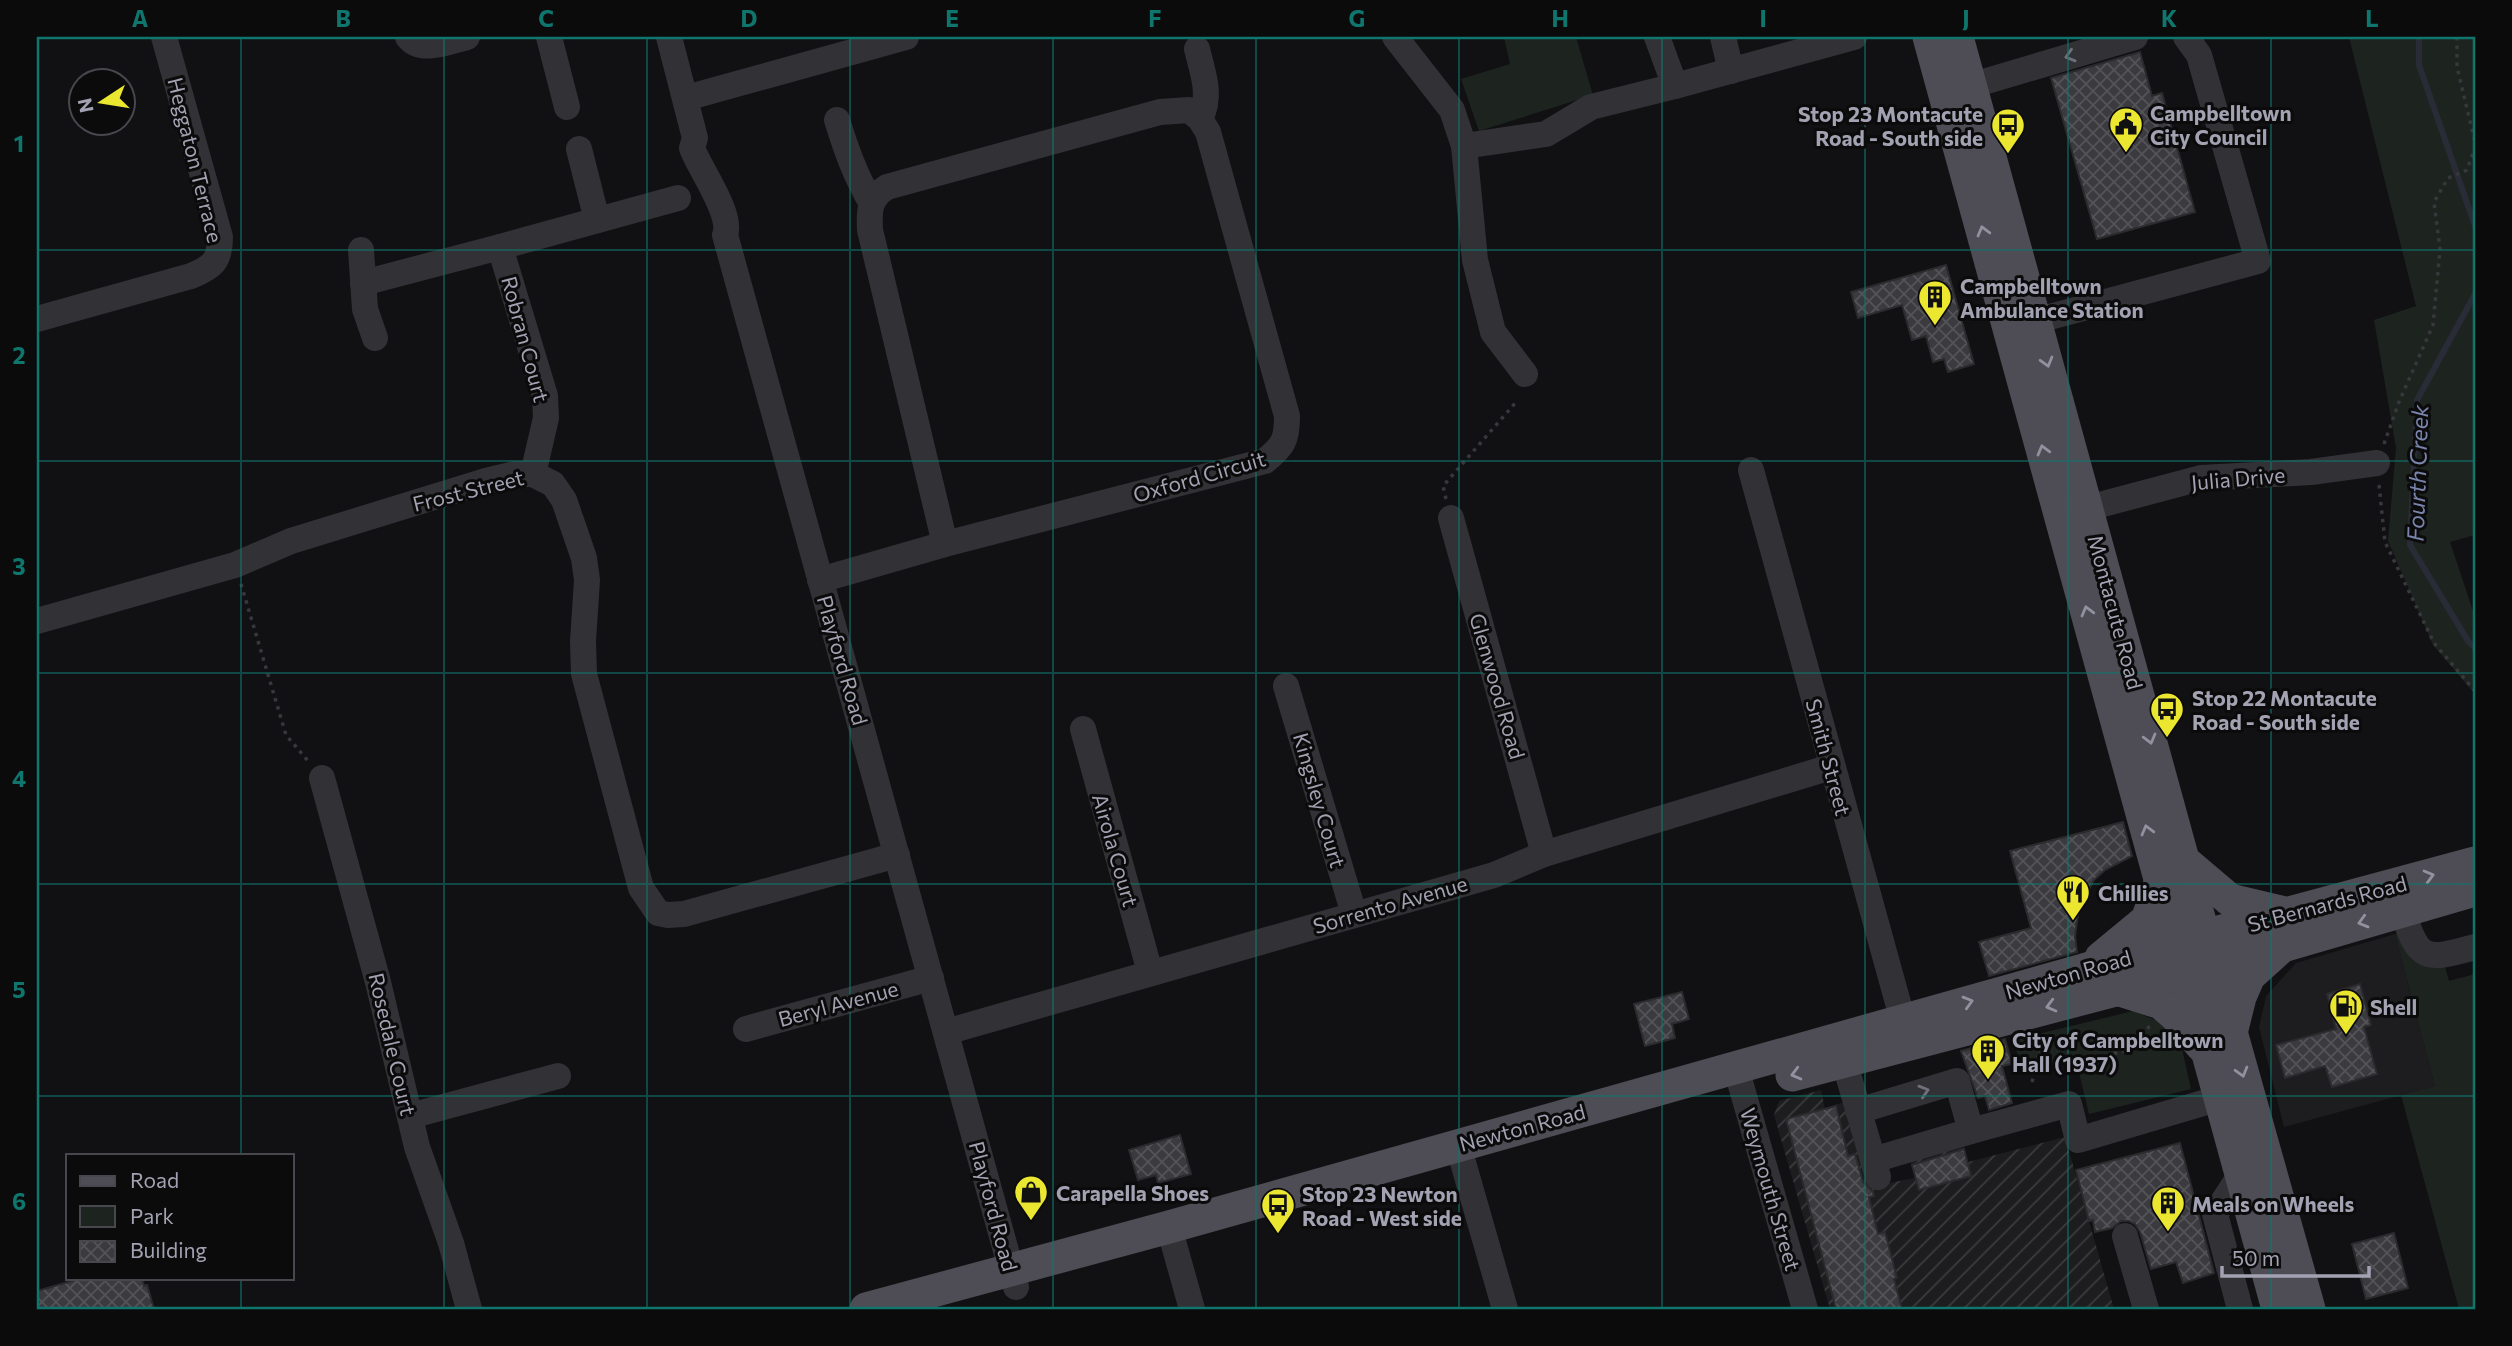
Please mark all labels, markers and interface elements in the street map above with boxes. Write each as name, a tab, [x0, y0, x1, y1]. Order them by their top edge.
text: A	[132, 4, 149, 32]
text: B	[335, 4, 351, 32]
text: C	[538, 4, 554, 32]
text: D	[741, 4, 758, 32]
text: E	[945, 4, 959, 32]
text: F	[1148, 4, 1162, 32]
text: G	[1349, 4, 1365, 32]
text: H	[1551, 4, 1569, 32]
text: I	[1759, 4, 1767, 32]
text: J	[1962, 4, 1970, 32]
text: K	[2161, 4, 2177, 32]
text: L	[2365, 4, 2379, 32]
one-way arrow	[2064, 48, 2076, 63]
north arrow	[66, 66, 136, 136]
street label: Heggaton Terrace	[163, 75, 229, 245]
text: N	[72, 96, 98, 115]
place label: Campbelltown City Council	[2150, 100, 2292, 149]
place label: Stop 23 Montacute Road - South side	[1798, 101, 1983, 150]
public building icon: Campbelltown City Council	[2107, 105, 2145, 154]
bus stop icon: Stop 23 Montacute Road - South side	[1989, 106, 2027, 155]
text: 1	[14, 129, 24, 157]
one-way arrow	[1976, 225, 1991, 237]
street label: Robran Court	[497, 273, 555, 405]
place label: Campbelltown Ambulance Station	[1960, 273, 2144, 322]
building icon: Campbelltown Ambulance Station	[1916, 278, 1954, 327]
text: 2	[12, 341, 26, 369]
one-way arrow	[2038, 356, 2053, 368]
water label: Fourth Creek	[2401, 404, 2433, 542]
one-way arrow	[2037, 444, 2051, 456]
street label: Oxford Circuit	[1130, 445, 1268, 507]
street label: Julia Drive	[2190, 461, 2286, 495]
street label: Frost Street	[410, 464, 526, 516]
street label: Montacute Road	[2083, 532, 2149, 692]
text: 3	[12, 552, 26, 580]
street label: Playford Road	[813, 592, 873, 728]
one-way arrow	[2081, 605, 2095, 617]
street label: Glenwood Road	[1465, 610, 1531, 762]
place label: Stop 22 Montacute Road - South side	[2192, 685, 2377, 734]
bus stop icon: Stop 22 Montacute Road - South side	[2148, 690, 2186, 739]
street label: Smith Street	[1801, 696, 1857, 818]
street label: Kingsley Court	[1289, 730, 1351, 870]
one-way arrow	[2142, 733, 2157, 745]
text: 4	[12, 764, 26, 792]
street label: Airola Court	[1088, 791, 1144, 909]
one-way arrow	[2141, 824, 2156, 836]
street label: Sorrento Avenue	[1310, 870, 1470, 938]
street label: St Bernards Road	[2245, 870, 2409, 936]
one-way arrow	[2423, 870, 2435, 884]
restaurant icon: Chillies	[2054, 873, 2092, 922]
place label: Chillies	[2098, 880, 2169, 905]
one-way arrow	[2357, 914, 2369, 929]
street label: Newton Road	[2002, 944, 2134, 1004]
street label: Rosedale Court	[364, 970, 422, 1118]
text: 5	[12, 975, 26, 1003]
street label: Beryl Avenue	[775, 975, 901, 1031]
fuel station icon: Shell	[2327, 987, 2365, 1036]
place label: Shell	[2370, 994, 2417, 1019]
one-way arrow	[1962, 995, 1974, 1010]
one-way arrow	[2046, 998, 2058, 1012]
place label: City of Campbelltown Hall (1937)	[2012, 1027, 2223, 1076]
building icon: City of Campbelltown Hall (1937)	[1969, 1032, 2007, 1081]
one-way arrow	[1790, 1066, 1802, 1080]
one-way arrow	[2234, 1066, 2248, 1078]
one-way arrow	[1918, 1084, 1930, 1099]
street label: Newton Road	[1456, 1098, 1588, 1156]
street label: Weymouth Street	[1736, 1105, 1806, 1273]
street label: Playford Road	[965, 1138, 1023, 1274]
legend	[66, 1154, 294, 1280]
text: Road	[130, 1167, 179, 1192]
shop icon: Carapella Shoes	[1012, 1173, 1050, 1222]
place label: Carapella Shoes	[1056, 1180, 1209, 1205]
place label: Stop 23 Newton Road - West side	[1302, 1181, 1462, 1230]
building icon: Meals on Wheels	[2149, 1184, 2187, 1233]
bus stop icon: Stop 23 Newton Road - West side	[1259, 1186, 1297, 1235]
text: 6	[12, 1187, 26, 1215]
place label: Meals on Wheels	[2192, 1191, 2354, 1216]
text: Park	[130, 1203, 174, 1228]
scale bar	[2222, 1234, 2368, 1278]
text: Building	[130, 1237, 207, 1262]
text: 50 m	[2232, 1245, 2280, 1270]

